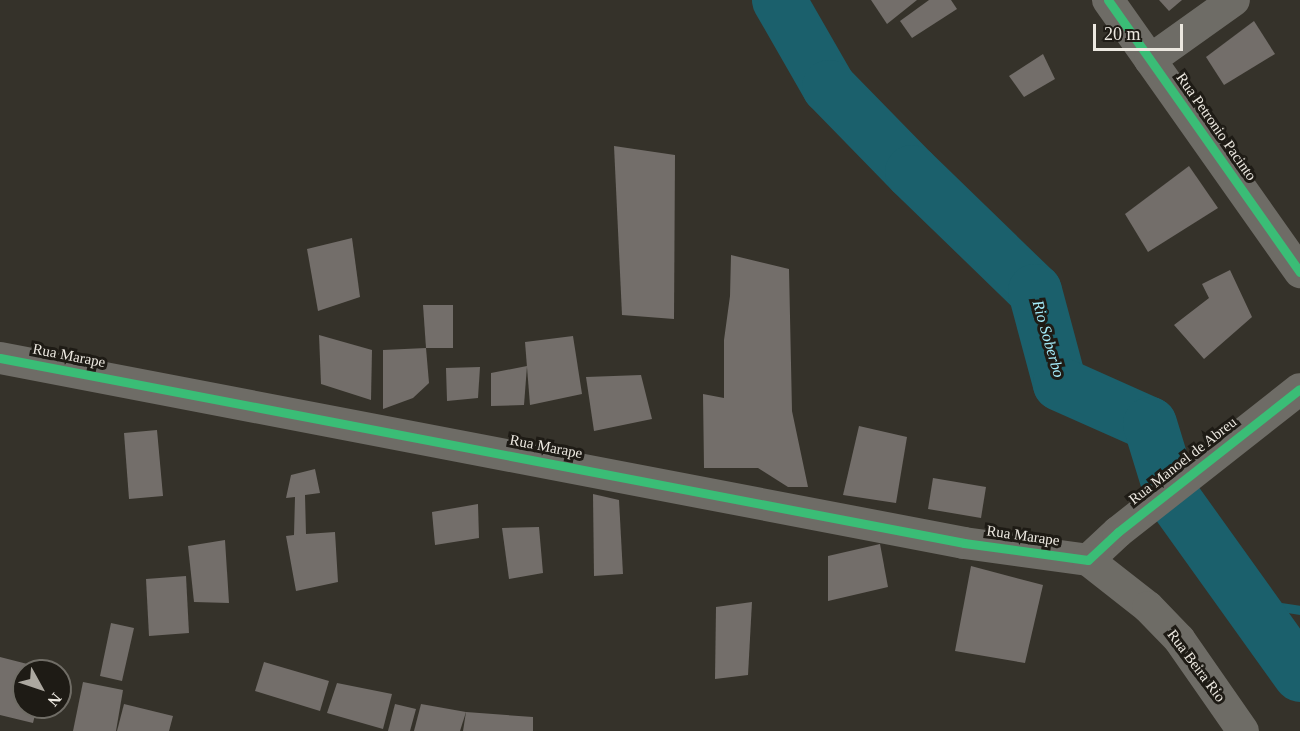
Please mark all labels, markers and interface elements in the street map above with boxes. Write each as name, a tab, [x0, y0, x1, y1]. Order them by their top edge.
scale bar	[1096, 12, 1186, 50]
text: 20 m	[1104, 24, 1141, 44]
street label: Rua Petronio Pacinto	[1172, 70, 1260, 184]
water label: Rio Soberbo	[1028, 298, 1068, 380]
street label: Rua Marape	[31, 340, 107, 372]
street label: Rua Manoel de Abreu	[1125, 413, 1241, 509]
street label: Rua Marape	[508, 431, 584, 463]
street label: Rua Marape	[985, 522, 1061, 550]
street label: Rua Beira Rio	[1163, 626, 1229, 706]
north arrow	[12, 659, 72, 719]
text: N	[44, 690, 65, 709]

